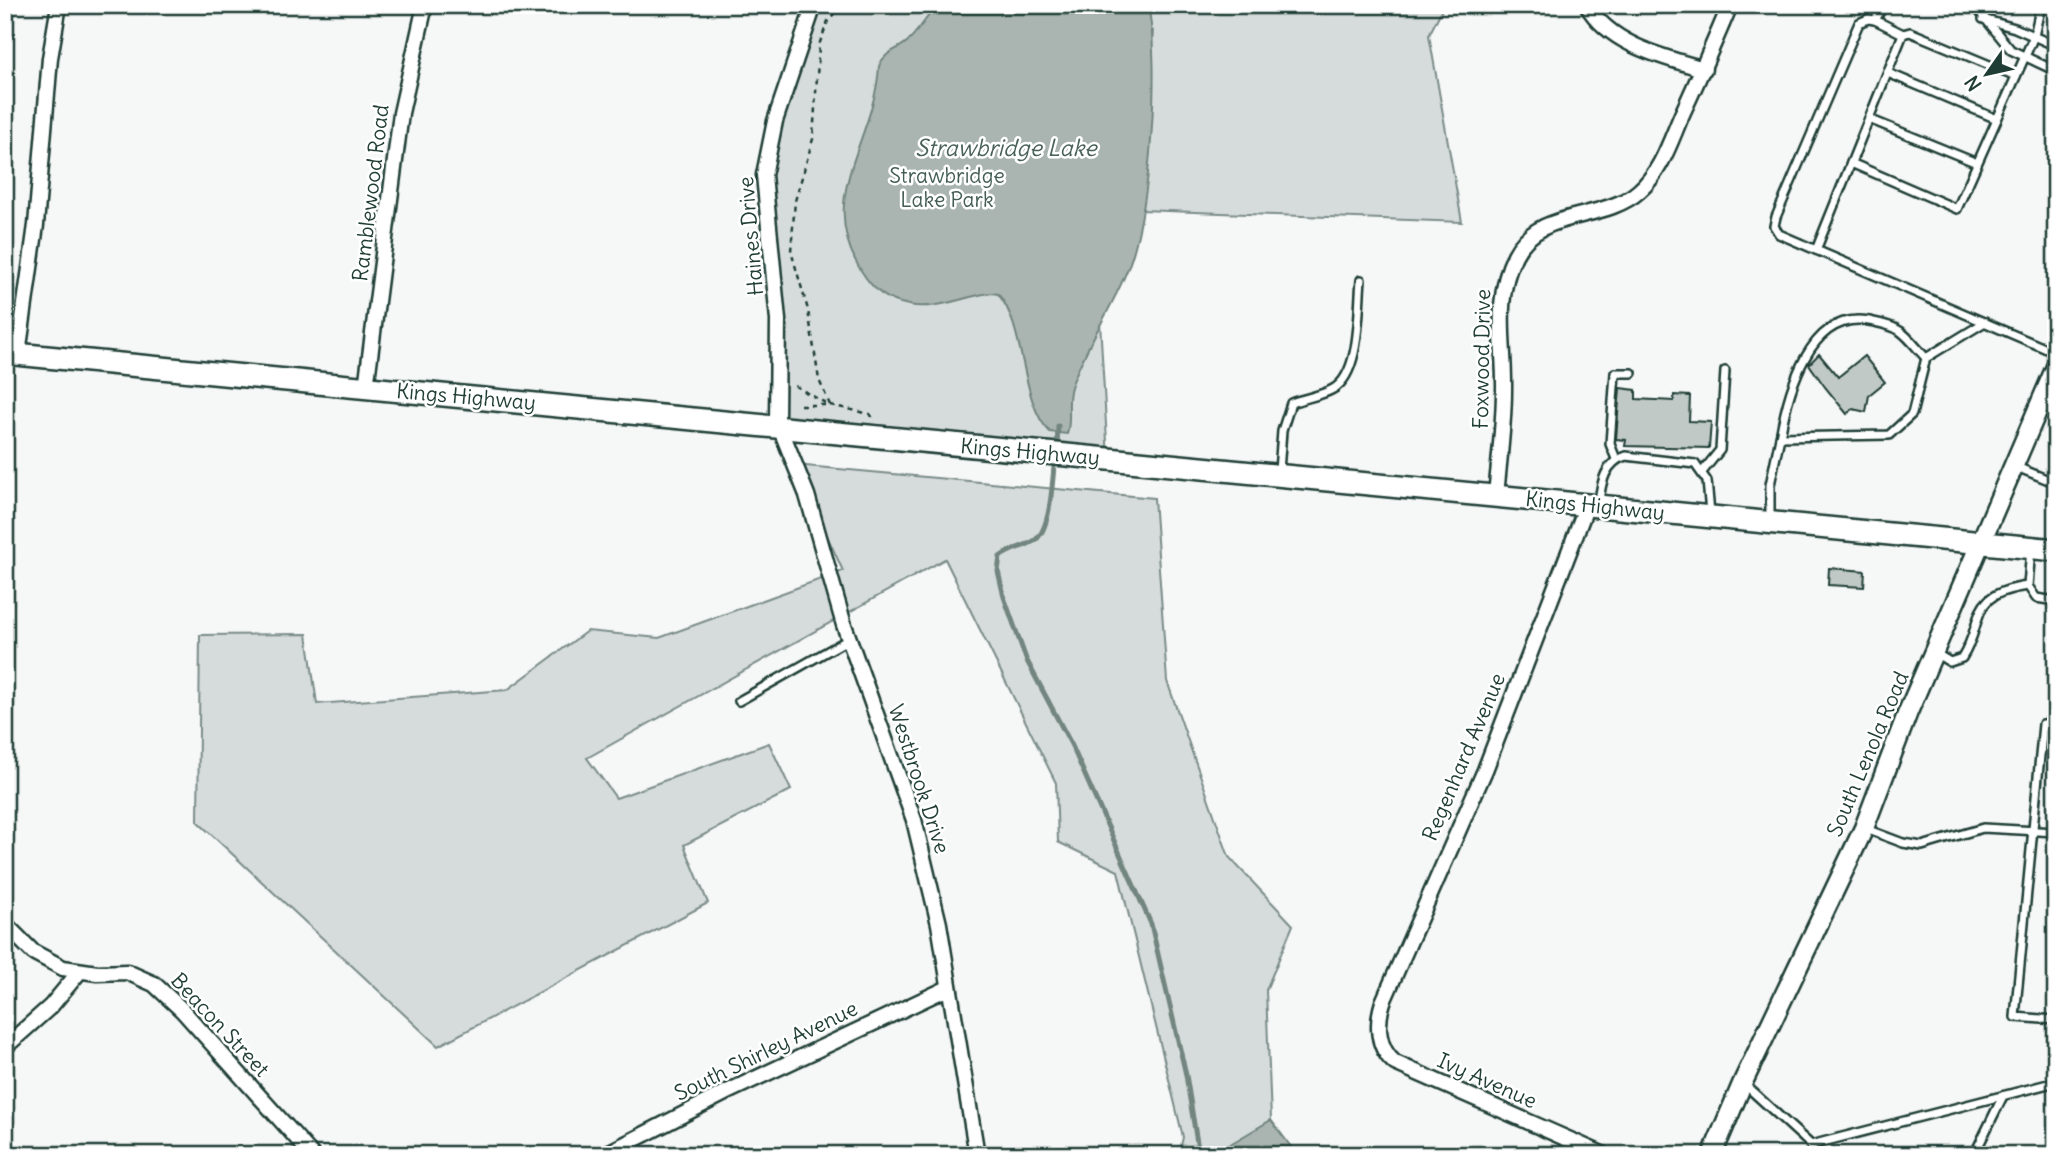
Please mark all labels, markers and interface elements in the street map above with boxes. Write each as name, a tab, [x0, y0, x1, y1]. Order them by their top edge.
north arrow	[1952, 38, 2022, 108]
text: N	[1959, 71, 1987, 96]
street label: Ramblewood Road	[346, 103, 395, 283]
water label: Strawbridge Lake	[915, 133, 1098, 162]
park label: Strawbridge Lake Park	[889, 162, 1005, 213]
street label: Haines Drive	[732, 175, 769, 297]
street label: Foxwood Drive	[1467, 289, 1496, 429]
street label: Kings Highway	[395, 377, 537, 416]
street label: Kings Highway	[959, 432, 1101, 471]
street label: Kings Highway	[1524, 485, 1666, 526]
street label: South Lenola Road	[1821, 667, 1915, 841]
street label: Regenhard Avenue	[1416, 669, 1511, 845]
street label: Westbrook Drive	[883, 701, 956, 857]
street label: Beacon Street	[165, 967, 275, 1082]
street label: South Shirley Avenue	[670, 995, 862, 1107]
street label: Ivy Avenue	[1433, 1047, 1541, 1114]

